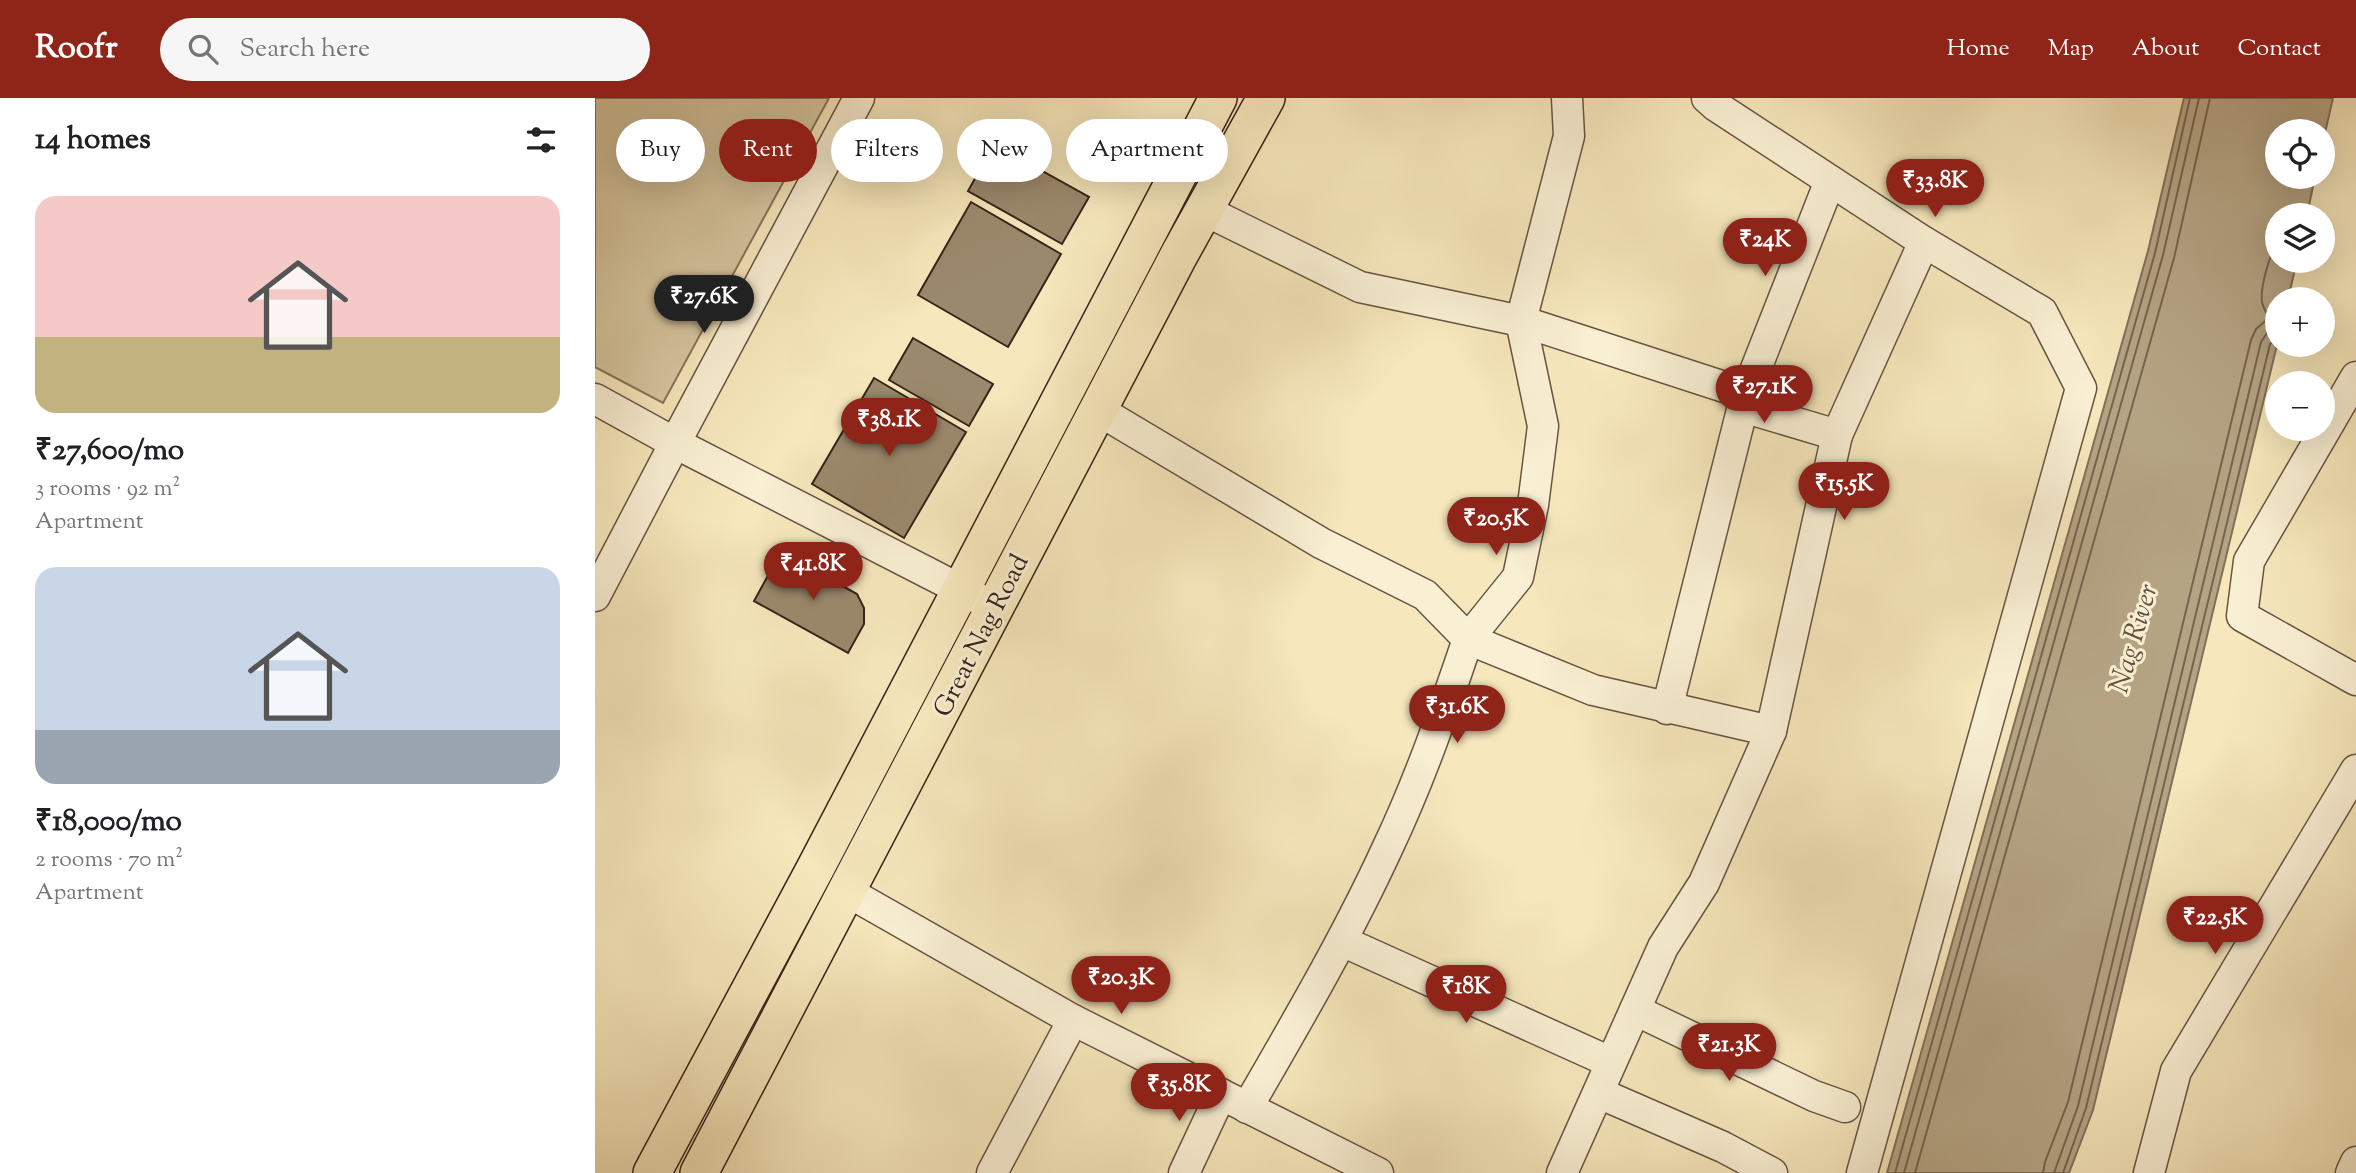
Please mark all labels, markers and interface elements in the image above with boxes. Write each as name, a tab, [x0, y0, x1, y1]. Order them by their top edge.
search box	[160, 18, 650, 81]
text: Roofr	[35, 25, 118, 73]
icon: search	[184, 30, 222, 68]
text: Search here	[240, 31, 370, 68]
text: Home	[1947, 32, 2010, 66]
text: Map	[2048, 32, 2094, 66]
text: About	[2132, 32, 2199, 66]
text: Contact	[2237, 32, 2321, 66]
text: 14 homes	[35, 119, 151, 162]
chip: Buy	[616, 119, 705, 182]
chip: Rent	[719, 119, 817, 182]
chip: Filters	[831, 119, 943, 182]
chip: New	[957, 119, 1052, 182]
chip: Apartment	[1066, 119, 1228, 182]
map controls	[2265, 119, 2335, 441]
button: locate	[2265, 119, 2335, 189]
icon: filters	[522, 121, 560, 159]
pin: ₹33.8K	[1878, 159, 1992, 219]
text: ₹33.8K	[1902, 165, 1968, 198]
button: layers	[2265, 203, 2335, 273]
pin: ₹24K	[1724, 218, 1806, 278]
text: ₹24K	[1739, 224, 1791, 257]
icon: home	[235, 242, 361, 368]
pin: ₹27.6K	[647, 275, 761, 335]
text: ₹27.6K	[670, 281, 738, 314]
button: +	[2265, 287, 2335, 357]
pin: ₹27.1K	[1707, 366, 1821, 425]
text: ₹27.1K	[1732, 371, 1796, 404]
button: −	[2265, 371, 2335, 441]
pin: ₹38.1K	[832, 398, 946, 458]
text: ₹38.1K	[857, 404, 921, 437]
text: ₹27,600/mo	[35, 430, 184, 473]
pin: ₹15.5K	[1787, 462, 1901, 522]
text: ₹15.5K	[1814, 468, 1874, 501]
text: 3 rooms · 92 m²	[35, 473, 180, 506]
pin: ₹20.5K	[1439, 498, 1553, 557]
text: ₹20.5K	[1463, 503, 1529, 536]
text: Apartment	[35, 506, 144, 539]
pin: ₹41.8K	[756, 542, 870, 602]
text: ₹41.8K	[780, 548, 846, 581]
street label: Great Nag Road	[925, 548, 1039, 724]
water label: Nag River	[2100, 580, 2170, 698]
icon: home	[235, 613, 361, 739]
pin: ₹31.6K	[1400, 686, 1514, 745]
text: ₹31.6K	[1425, 691, 1489, 724]
text: ₹18,000/mo	[35, 801, 182, 844]
text: 2 rooms · 70 m²	[35, 844, 183, 877]
text: Apartment	[35, 877, 144, 910]
pin: ₹22.5K	[2158, 896, 2272, 956]
text: ₹22.5K	[2183, 902, 2248, 935]
pin: ₹20.3K	[1064, 956, 1178, 1016]
text: ₹20.3K	[1087, 962, 1155, 995]
pin: ₹18K	[1425, 965, 1507, 1025]
text: ₹18K	[1441, 971, 1491, 1004]
pin: ₹21.3K	[1672, 1024, 1786, 1083]
text: ₹21.3K	[1697, 1029, 1761, 1062]
pin: ₹35.8K	[1122, 1063, 1236, 1123]
text: ₹35.8K	[1147, 1069, 1211, 1102]

